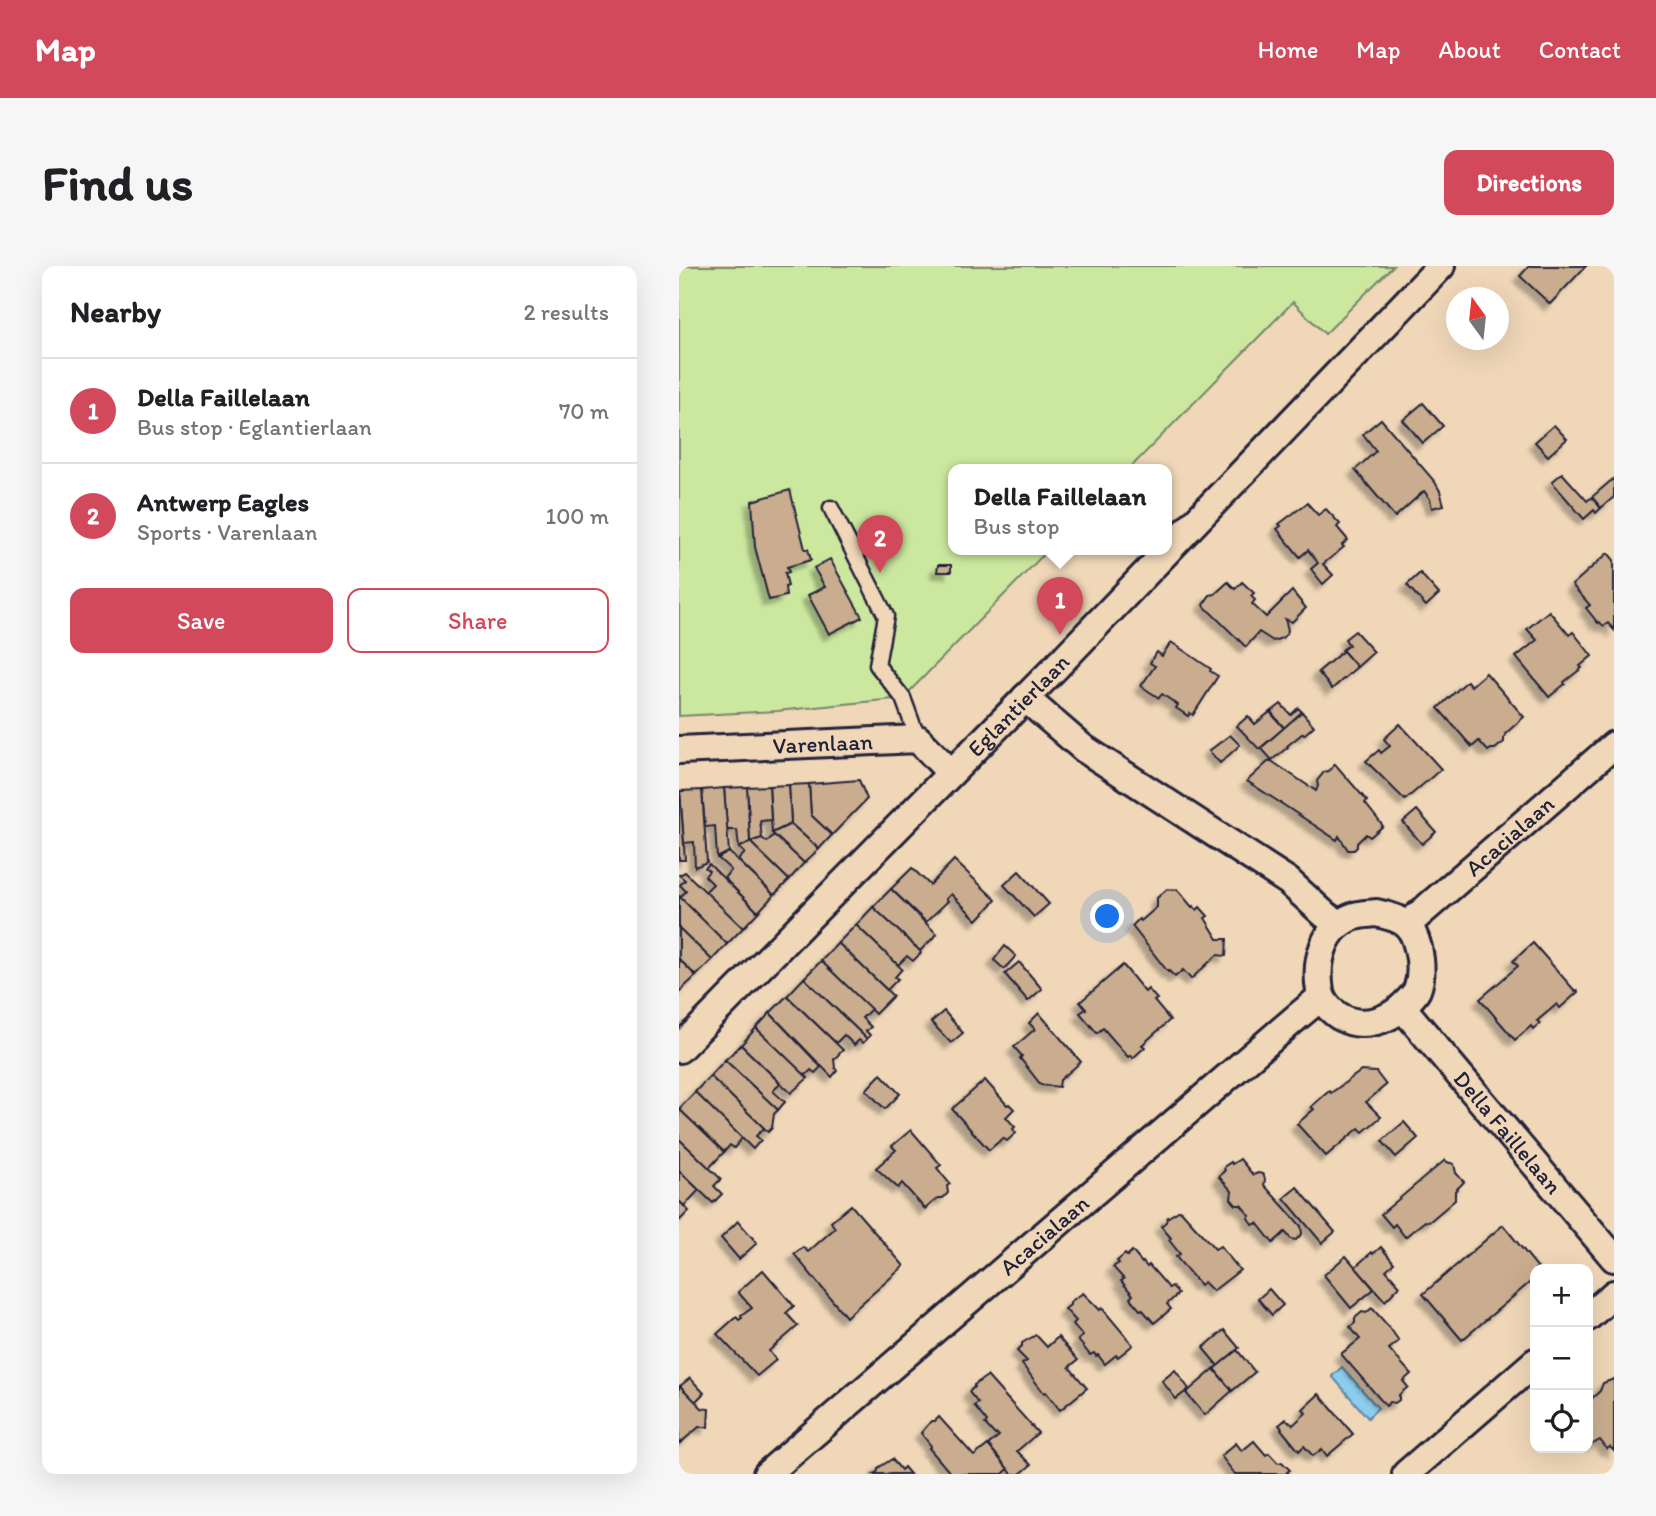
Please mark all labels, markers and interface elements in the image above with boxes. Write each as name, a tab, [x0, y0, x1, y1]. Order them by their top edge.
text: Map	[35, 30, 96, 69]
text: Home	[1258, 35, 1318, 64]
text: Map	[1356, 35, 1400, 64]
text: About	[1438, 35, 1501, 64]
text: Contact	[1539, 35, 1621, 64]
button: Directions	[1444, 150, 1614, 215]
text: Find us	[42, 153, 193, 212]
north arrow	[1446, 287, 1509, 350]
text: Nearby	[70, 293, 161, 330]
text: 2 results	[523, 298, 609, 326]
text: Della Faillelaan	[137, 381, 310, 413]
text: 1	[88, 397, 98, 425]
text: 70 m	[559, 397, 609, 425]
text: Bus stop · Eglantierlaan	[137, 413, 372, 441]
popup	[948, 464, 1172, 555]
text: Della Faillelaan	[974, 480, 1146, 512]
text: Antwerp Eagles	[137, 486, 309, 518]
text: 2	[87, 502, 99, 530]
text: 100 m	[545, 502, 609, 530]
text: Bus stop	[974, 512, 1059, 540]
pin: 2	[857, 515, 903, 573]
text: Sports · Varenlaan	[137, 518, 318, 546]
pin: 1	[1037, 577, 1083, 635]
button: Save	[70, 588, 333, 653]
button: Share	[347, 588, 609, 653]
street label: Eglantierlaan	[962, 648, 1075, 762]
street label: Varenlaan	[772, 727, 874, 760]
street label: Acacialaan	[1459, 790, 1560, 882]
your location	[1090, 899, 1124, 933]
street label: Della Faillelaan	[1448, 1065, 1568, 1200]
street label: Acacialaan	[994, 1189, 1094, 1281]
map controls	[1530, 1264, 1593, 1453]
button: +	[1530, 1264, 1593, 1327]
button: −	[1530, 1327, 1593, 1390]
button: locate	[1530, 1390, 1593, 1453]

